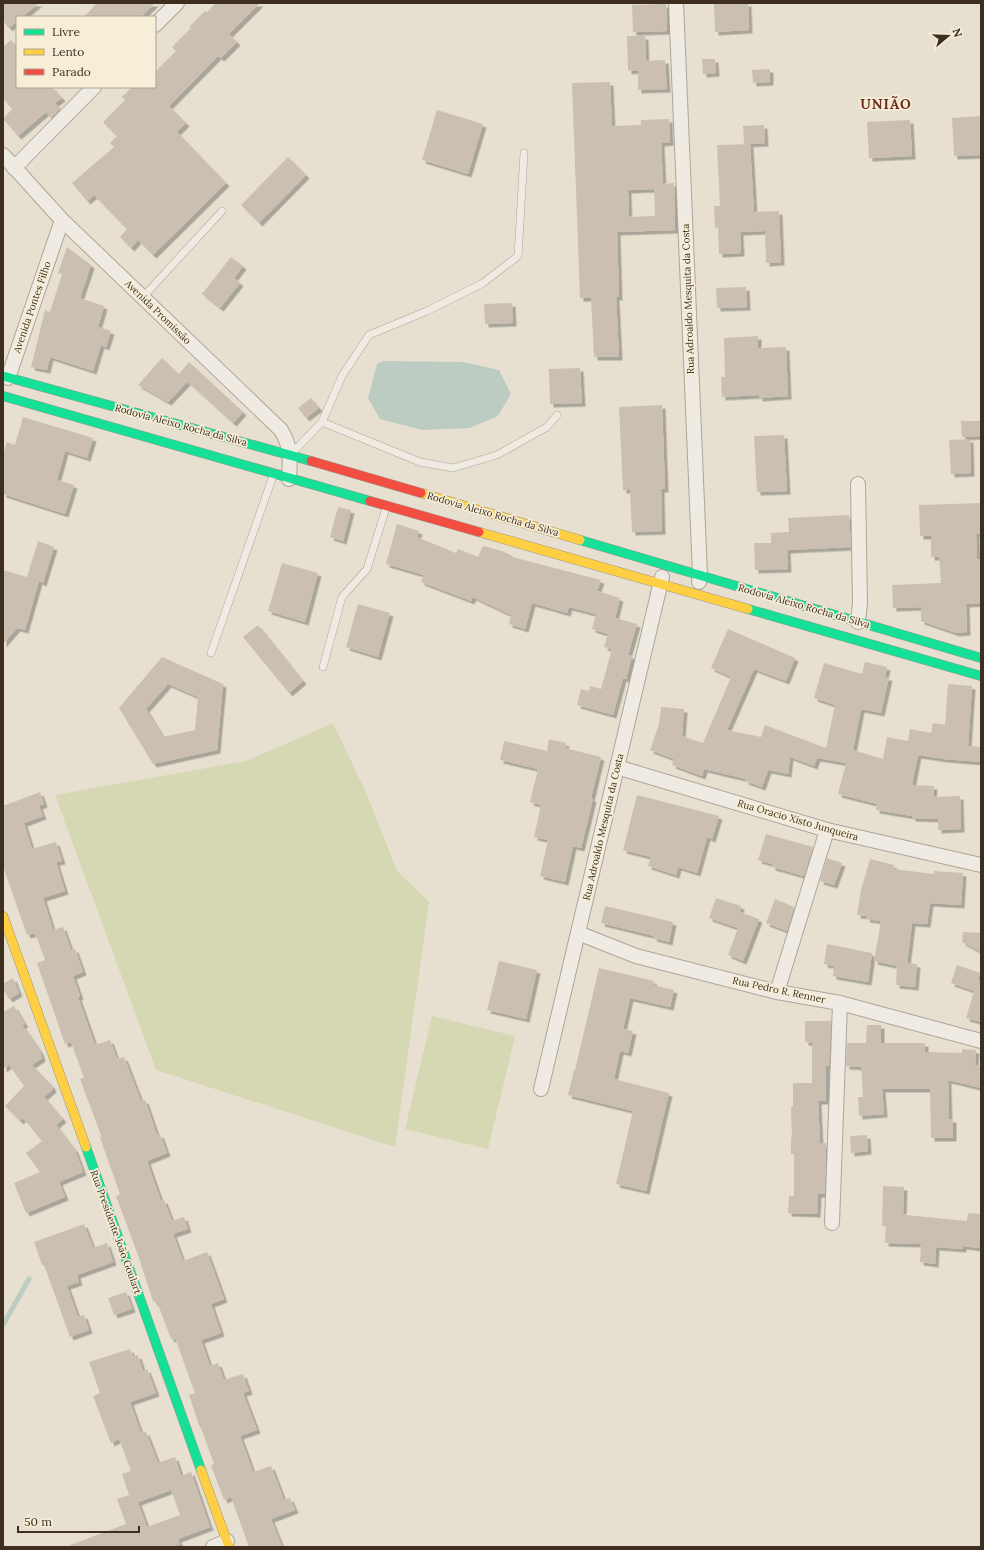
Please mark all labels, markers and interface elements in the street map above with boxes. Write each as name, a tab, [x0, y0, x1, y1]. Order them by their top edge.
legend	[16, 16, 156, 88]
north arrow	[928, 16, 968, 56]
text: Livre	[52, 24, 80, 39]
text: N	[949, 26, 966, 40]
text: Lento	[52, 44, 84, 59]
text: Parado	[52, 64, 91, 79]
district label: UNIÃO	[860, 95, 912, 113]
street label: Rua Adroaldo Mesquita da Costa	[679, 224, 697, 374]
street label: Avenida Pontes Filho	[10, 259, 54, 356]
street label: Avenida Promissão	[121, 276, 194, 347]
street label: Rodovia Aleixo Rocha da Silva	[113, 401, 249, 449]
street label: Rodovia Aleixo Rocha da Silva	[426, 489, 560, 539]
street label: Rodovia Aleixo Rocha da Silva	[737, 581, 871, 631]
street label: Rua Adroaldo Mesquita da Costa	[580, 752, 626, 902]
street label: Rua Oracio Xisto Junqueira	[736, 796, 860, 844]
street label: Rua Pedro R. Renner	[731, 974, 827, 1006]
street label: Rua Presidente João Goulart	[87, 1168, 145, 1296]
scale bar	[18, 1508, 139, 1534]
text: 50 m	[24, 1514, 52, 1529]

